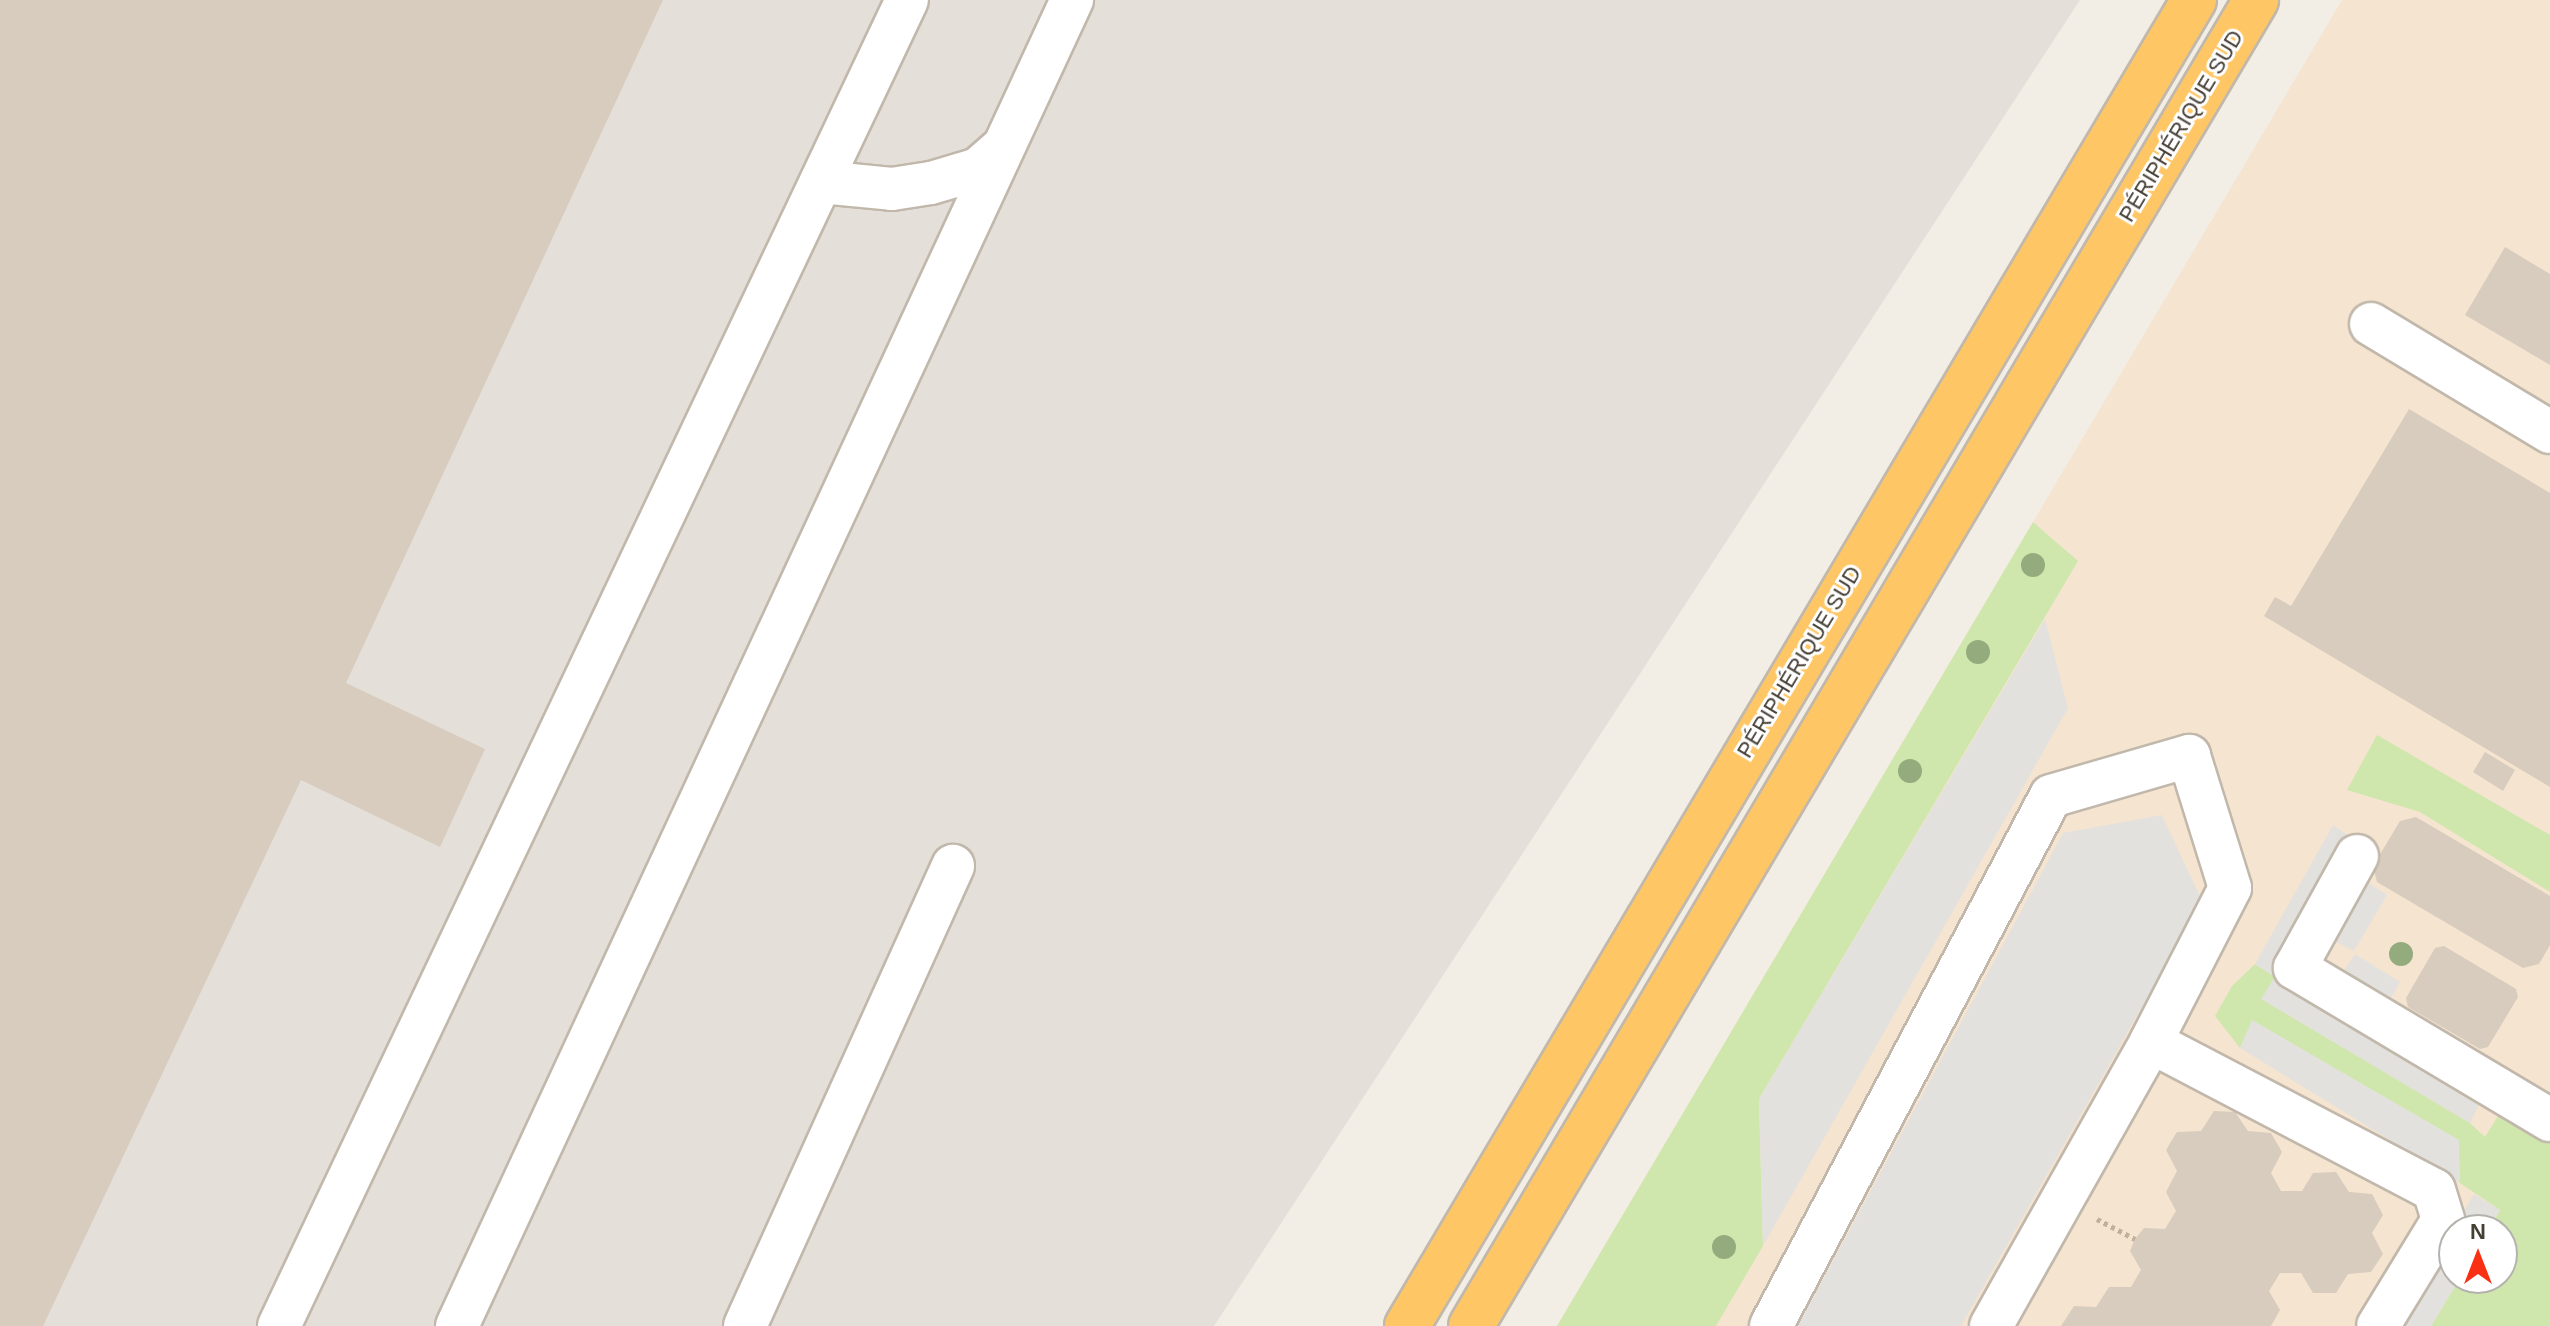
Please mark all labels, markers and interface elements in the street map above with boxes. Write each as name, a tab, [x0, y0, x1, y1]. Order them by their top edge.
street label: PÉRIPHÉRIQUE SUD	[2113, 25, 2249, 227]
street label: PÉRIPHÉRIQUE SUD	[1731, 561, 1867, 763]
north arrow	[2438, 1214, 2518, 1294]
text: N	[2470, 1219, 2486, 1244]

